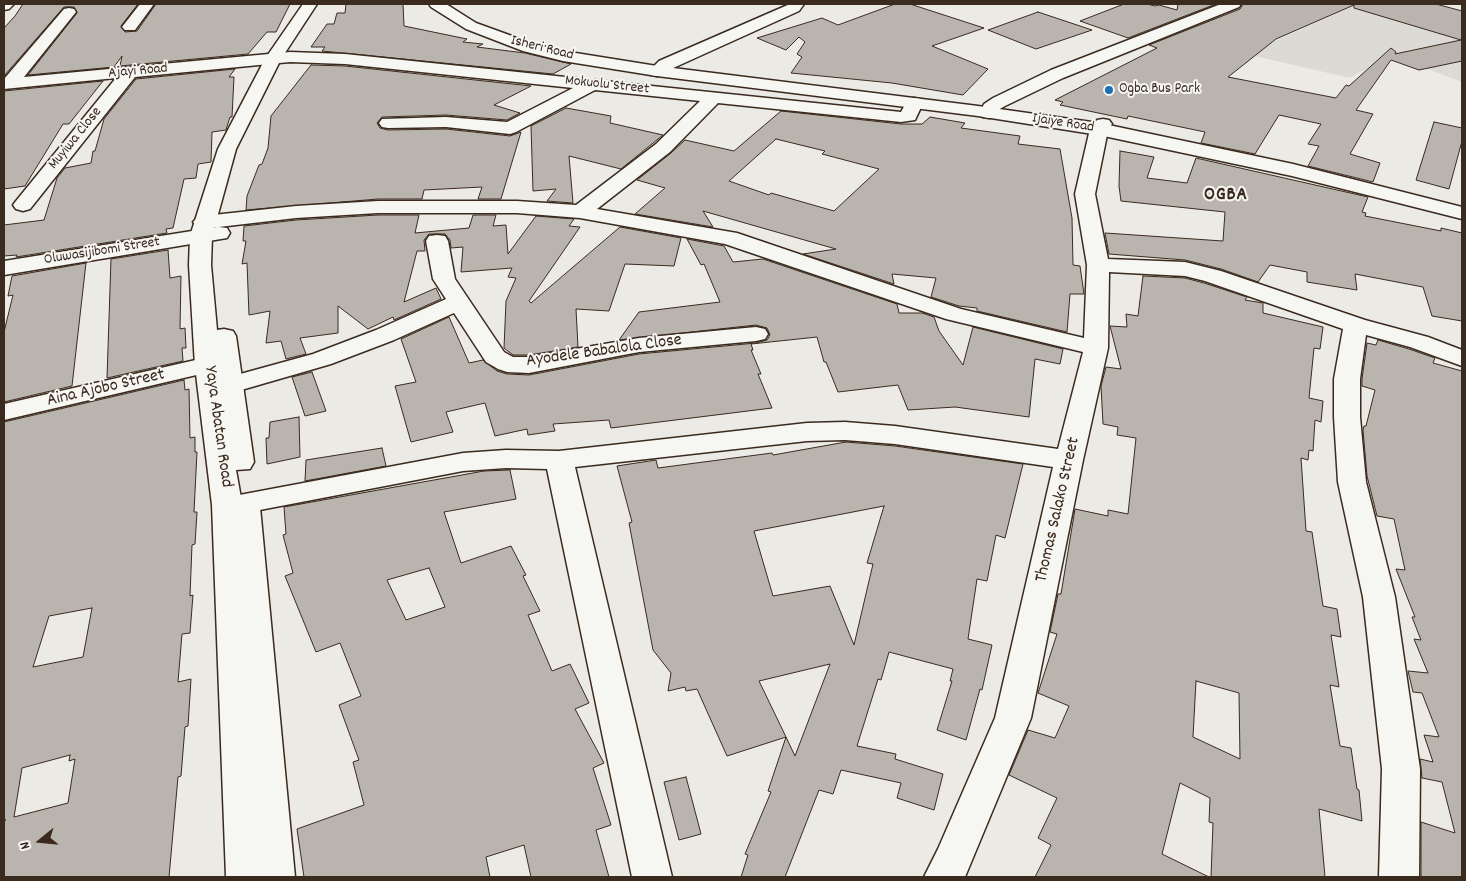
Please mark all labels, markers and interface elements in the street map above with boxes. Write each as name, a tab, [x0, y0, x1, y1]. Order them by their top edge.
street label: Isheri Road	[509, 32, 575, 66]
street label: Ajayi Road	[108, 60, 168, 84]
street label: Mokuolu Street	[564, 73, 650, 99]
place label: Ogba Bus Park	[1119, 81, 1200, 99]
marker: Ogba Bus Park	[1103, 84, 1115, 96]
street label: Muyiwa Close	[45, 104, 107, 174]
street label: Ijaiye Road	[1031, 110, 1095, 138]
district label: OGBA	[1204, 185, 1248, 207]
street label: Oluwasijibomi Street	[43, 234, 161, 270]
street label: Ayodele Babalola Close	[525, 330, 683, 374]
street label: Aina Ajobo Street	[45, 365, 167, 413]
street label: Yaya Abatan Road	[198, 365, 236, 489]
street label: Thomas Salako Street	[1032, 435, 1086, 585]
north arrow	[15, 816, 65, 866]
text: N	[15, 839, 36, 852]

